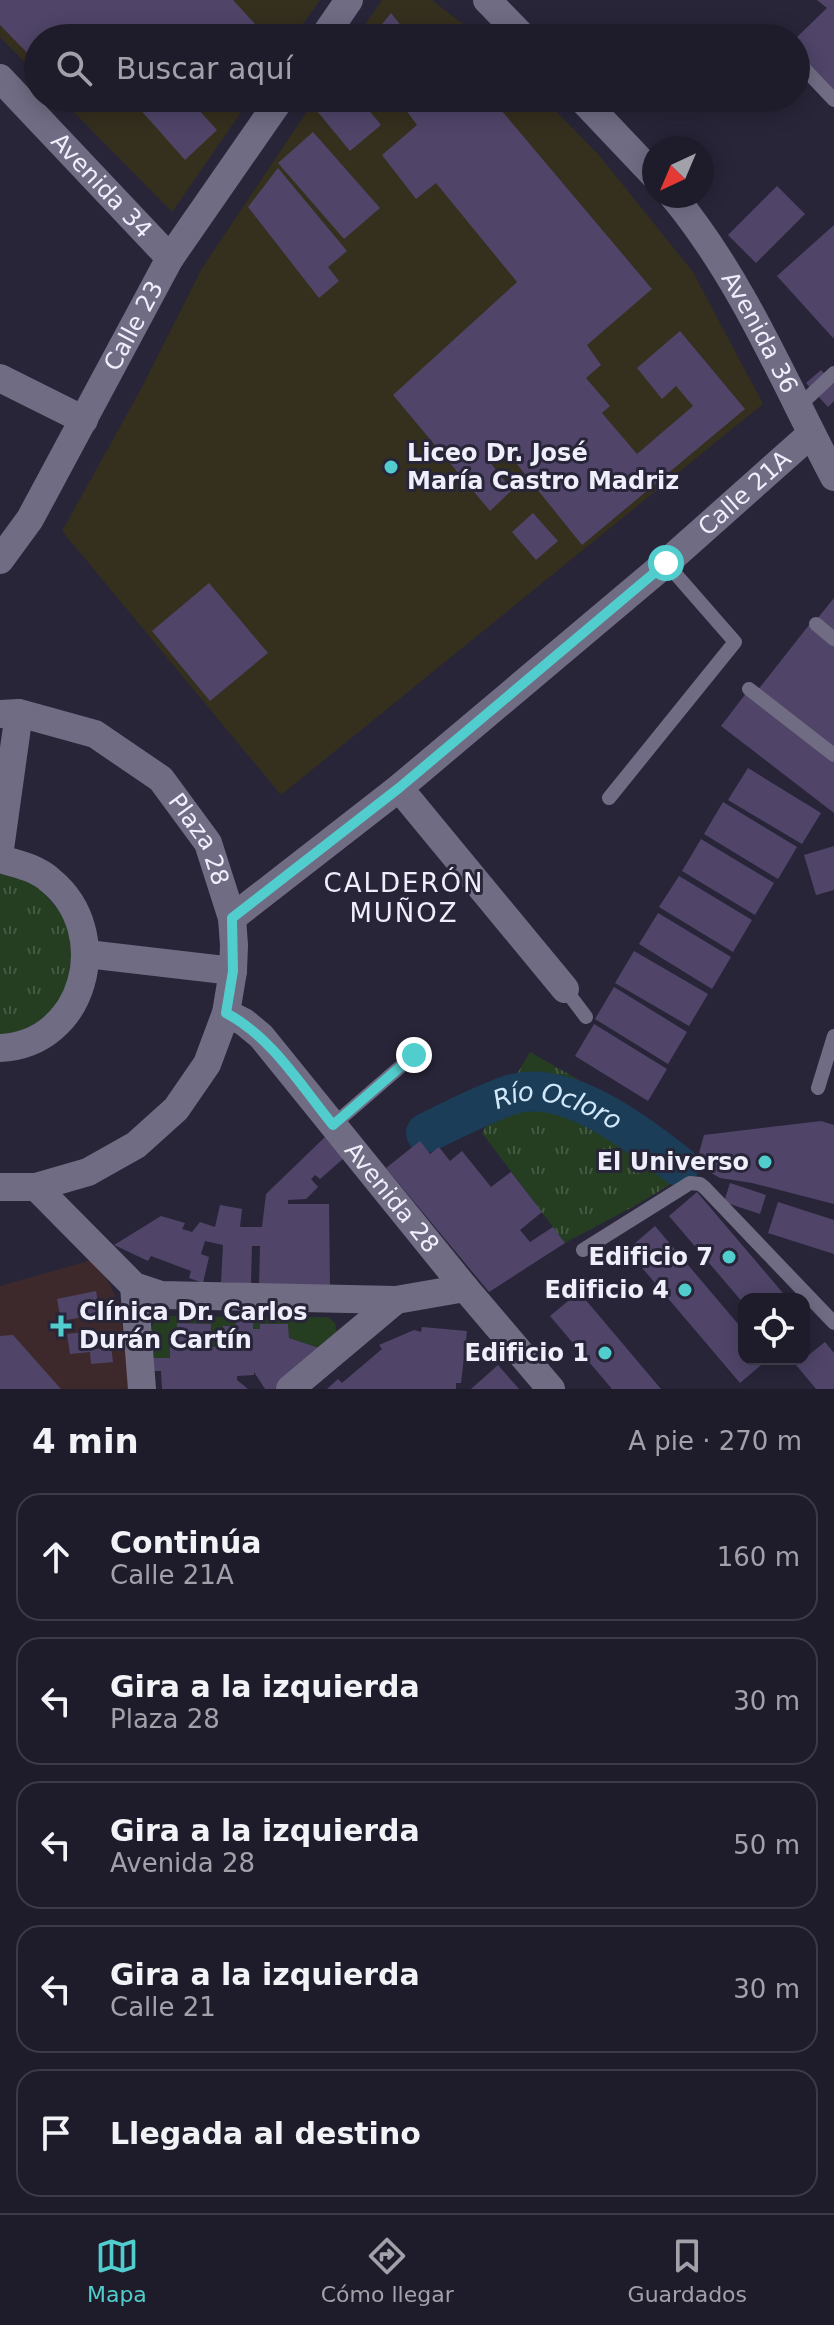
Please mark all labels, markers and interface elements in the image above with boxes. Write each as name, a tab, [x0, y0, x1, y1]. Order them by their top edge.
search box	[24, 24, 810, 112]
icon: search	[52, 46, 96, 90]
text: Buscar aquí	[116, 51, 293, 86]
street label: Avenida 34	[45, 127, 158, 244]
north arrow	[642, 136, 714, 208]
street label: Avenida 36	[716, 266, 804, 398]
street label: Calle 23	[98, 276, 169, 376]
place label: Liceo Dr. José María Castro Madriz	[407, 439, 679, 495]
street label: Calle 21A	[693, 444, 797, 541]
marker: Liceo Dr. José María Castro Madriz	[382, 458, 400, 476]
route start	[648, 545, 684, 581]
street label: Plaza 28	[162, 788, 235, 889]
district label: CALDERÓN MUÑOZ	[324, 867, 484, 928]
route end	[396, 1037, 432, 1073]
water label: Río Ocloro	[489, 1076, 627, 1136]
street label: Avenida 28	[339, 1137, 445, 1258]
place label: El Universo	[597, 1148, 749, 1176]
marker: El Universo	[756, 1153, 774, 1171]
place label: Edificio 7	[589, 1243, 713, 1271]
marker: Edificio 7	[720, 1248, 738, 1266]
place label: Edificio 4	[545, 1276, 669, 1304]
marker: Edificio 4	[676, 1281, 694, 1299]
map controls	[738, 1293, 810, 1365]
button: locate	[738, 1293, 810, 1365]
place label: Clínica Dr. Carlos Durán Cartín	[79, 1298, 308, 1354]
marker: Clínica Dr. Carlos Durán Cartín	[50, 1315, 72, 1337]
place label: Edificio 1	[465, 1339, 589, 1367]
marker: Edificio 1	[596, 1344, 614, 1362]
text: 4 min	[32, 1421, 139, 1461]
text: A pie · 270 m	[628, 1426, 802, 1456]
text: Continúa	[110, 1525, 262, 1560]
icon: ahead	[34, 1535, 78, 1579]
text: 160 m	[717, 1542, 800, 1572]
text: Calle 21A	[110, 1560, 234, 1590]
text: Gira a la izquierda	[110, 1669, 420, 1704]
icon: left	[34, 1679, 78, 1723]
text: 30 m	[733, 1686, 800, 1716]
text: Plaza 28	[110, 1704, 220, 1734]
text: Gira a la izquierda	[110, 1813, 420, 1848]
icon: left	[34, 1823, 78, 1867]
text: 50 m	[733, 1830, 800, 1860]
text: Avenida 28	[110, 1848, 255, 1878]
text: Gira a la izquierda	[110, 1957, 420, 1992]
icon: left	[34, 1967, 78, 2011]
text: 30 m	[733, 1974, 800, 2004]
text: Calle 21	[110, 1992, 216, 2022]
icon: arrive	[34, 2111, 78, 2155]
text: Llegada al destino	[110, 2116, 421, 2151]
tab: Mapa	[87, 2234, 147, 2307]
tab: Cómo llegar	[321, 2234, 454, 2307]
tab: Guardados	[628, 2234, 747, 2307]

